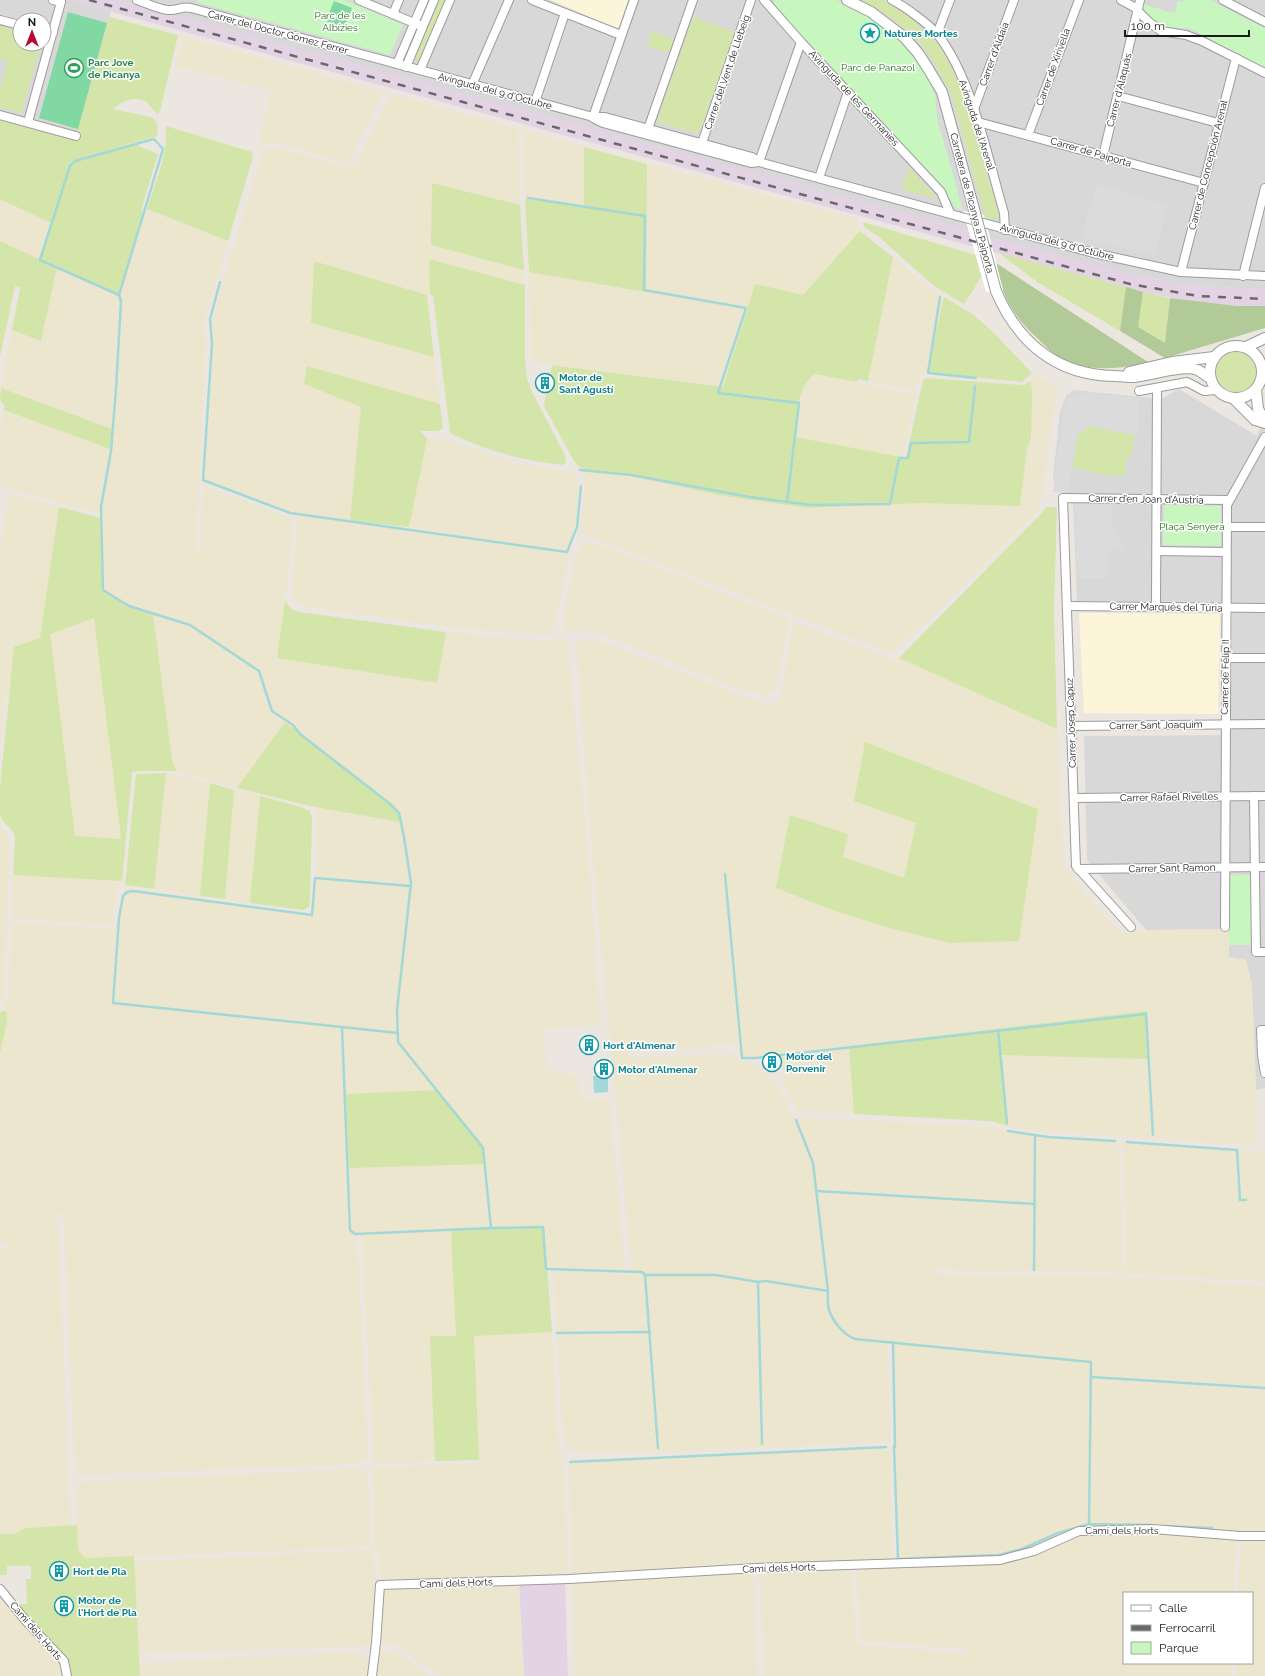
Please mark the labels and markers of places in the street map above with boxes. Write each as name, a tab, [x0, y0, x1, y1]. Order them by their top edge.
place icon: Natures Mortes	[859, 22, 881, 44]
place label: Natures Mortes	[884, 28, 958, 39]
sports icon: Parc Jove de Picanya	[63, 57, 85, 79]
place label: Parc Jove de Picanya	[88, 57, 140, 80]
building icon: Motor de Sant Agustí	[534, 372, 556, 394]
place label: Motor de Sant Agustí	[559, 372, 614, 395]
building icon: Hort d'Almenar	[578, 1034, 600, 1056]
place label: Hort d'Almenar	[603, 1040, 676, 1051]
building icon: Motor del Porvenir	[761, 1051, 783, 1073]
place label: Motor del Porvenir	[786, 1051, 833, 1074]
building icon: Motor d'Almenar	[593, 1058, 615, 1080]
place label: Motor d'Almenar	[618, 1064, 698, 1075]
building icon: Hort de Pla	[48, 1560, 70, 1582]
place label: Hort de Pla	[73, 1566, 127, 1577]
building icon: Motor de l'Hort de Pla	[53, 1595, 75, 1617]
place label: Motor de l'Hort de Pla	[78, 1595, 137, 1618]

